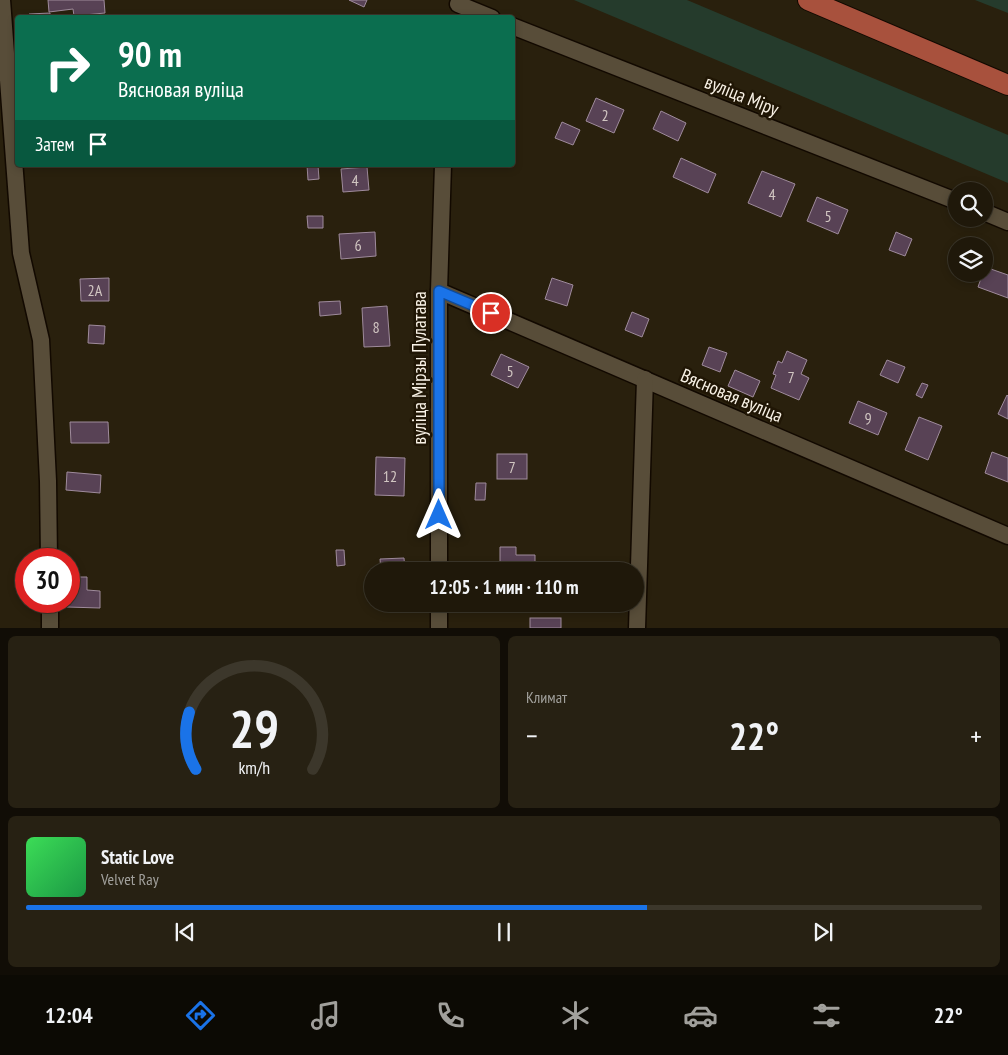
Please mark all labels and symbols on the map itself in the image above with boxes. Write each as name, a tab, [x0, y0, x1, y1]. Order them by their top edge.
street label: вуліца Міру	[701, 69, 783, 121]
house number: 2	[601, 105, 609, 125]
house number: 4	[351, 170, 359, 190]
house number: 4	[768, 184, 776, 204]
house number: 5	[824, 206, 832, 226]
house number: 6	[354, 235, 362, 255]
house number: 2А	[88, 280, 103, 300]
street label: вуліца Мірзы Пулатава	[407, 291, 431, 445]
pin	[470, 292, 512, 334]
house number: 8	[372, 317, 380, 337]
house number: 5	[506, 361, 514, 381]
street label: Вясновая вуліца	[677, 363, 787, 427]
house number: 7	[787, 367, 795, 387]
house number: 9	[864, 408, 872, 428]
house number: 7	[508, 457, 516, 477]
house number: 12	[383, 466, 397, 486]
position arrow	[412, 488, 464, 540]
speed limit sign: 30	[15, 548, 80, 613]

